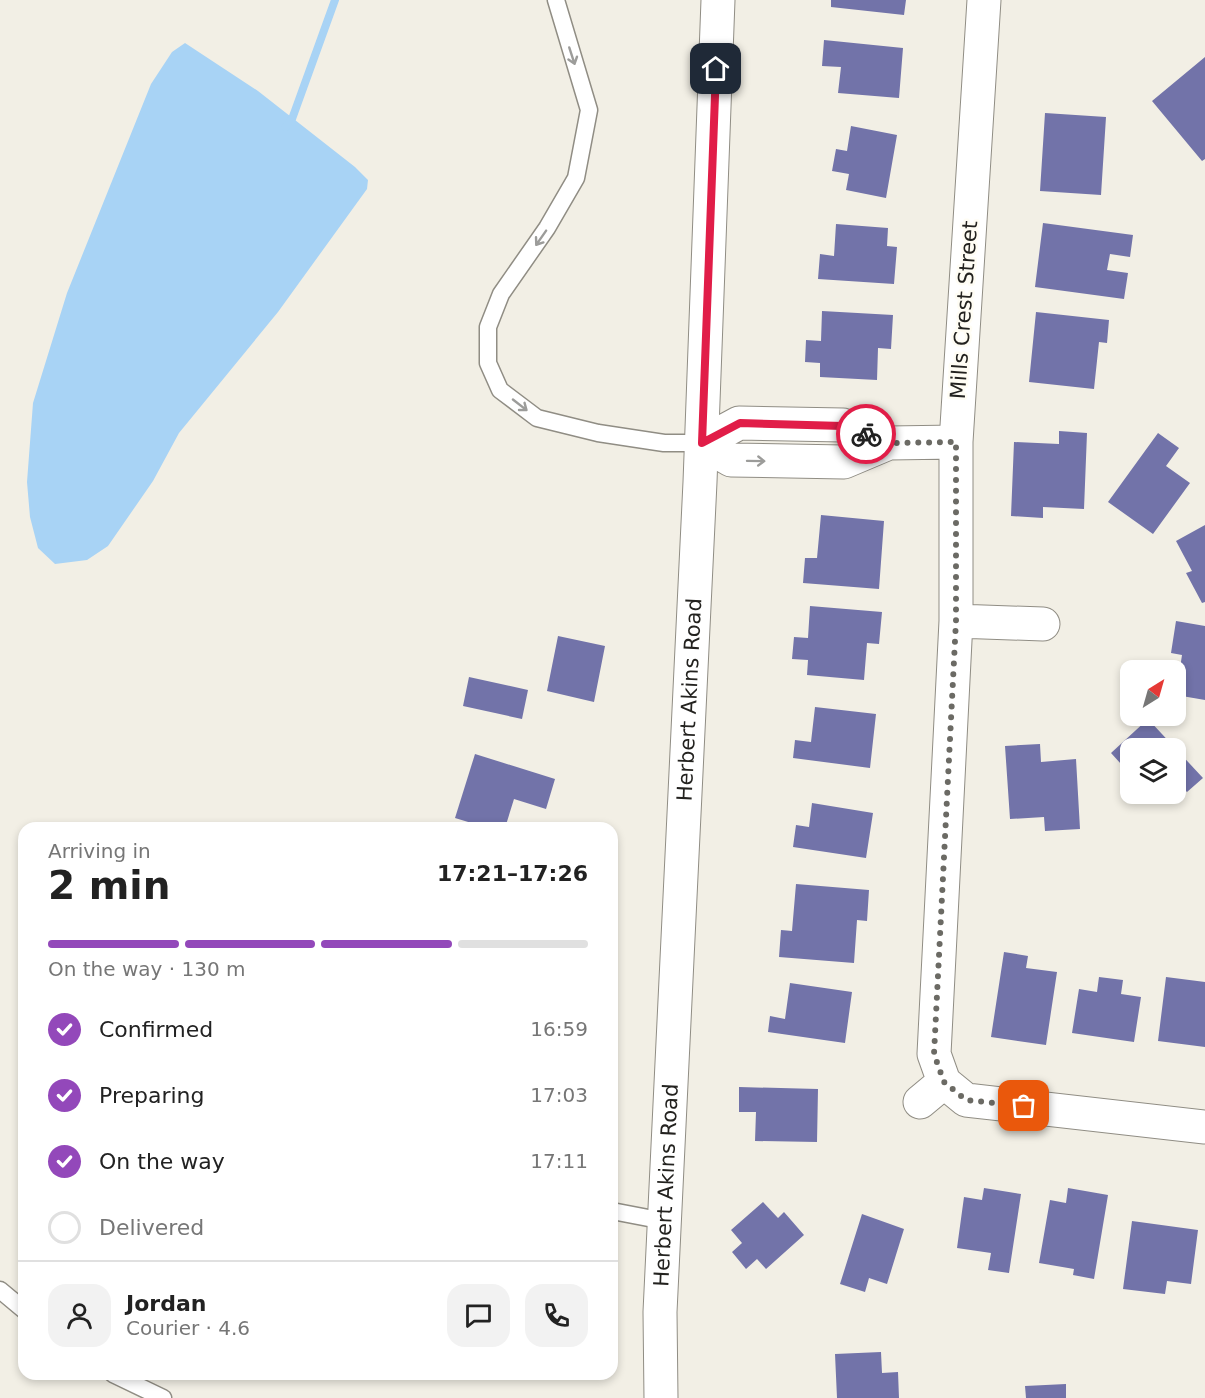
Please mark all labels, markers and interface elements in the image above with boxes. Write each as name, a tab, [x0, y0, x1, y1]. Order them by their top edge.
pin	[690, 43, 741, 94]
one-way arrow	[567, 46, 578, 65]
icon: home	[699, 52, 732, 85]
street label: Mills Crest Street	[946, 220, 982, 400]
one-way arrow	[535, 229, 547, 245]
one-way arrow	[512, 399, 528, 412]
courier	[836, 404, 896, 464]
icon: bike	[850, 418, 883, 451]
one-way arrow	[745, 455, 765, 466]
street label: Herbert Akins Road	[673, 598, 706, 802]
north arrow	[1120, 660, 1186, 726]
map controls	[1120, 660, 1186, 804]
button: layers	[1120, 738, 1186, 804]
text: Arriving in	[48, 839, 151, 863]
text: 17:21–17:26	[437, 861, 588, 886]
text: 2 min	[48, 863, 170, 908]
text: On the way · 130 m	[48, 957, 246, 981]
icon: check	[48, 1013, 81, 1046]
text: Confirmed	[99, 1017, 213, 1042]
text: 16:59	[530, 1017, 588, 1041]
icon: check	[48, 1079, 81, 1112]
pin	[998, 1080, 1049, 1131]
text: Preparing	[99, 1083, 205, 1108]
text: 17:03	[530, 1083, 588, 1107]
street label: Herbert Akins Road	[649, 1083, 683, 1287]
icon: bag	[1007, 1089, 1040, 1122]
icon: check	[48, 1145, 81, 1178]
text: On the way	[99, 1149, 225, 1174]
text: 17:11	[530, 1149, 588, 1173]
text: Delivered	[99, 1215, 204, 1240]
button: person	[48, 1284, 111, 1347]
button: chat	[447, 1284, 510, 1347]
button: phone	[525, 1284, 588, 1347]
text: Jordan	[126, 1291, 206, 1316]
text: Courier · 4.6	[126, 1316, 250, 1340]

